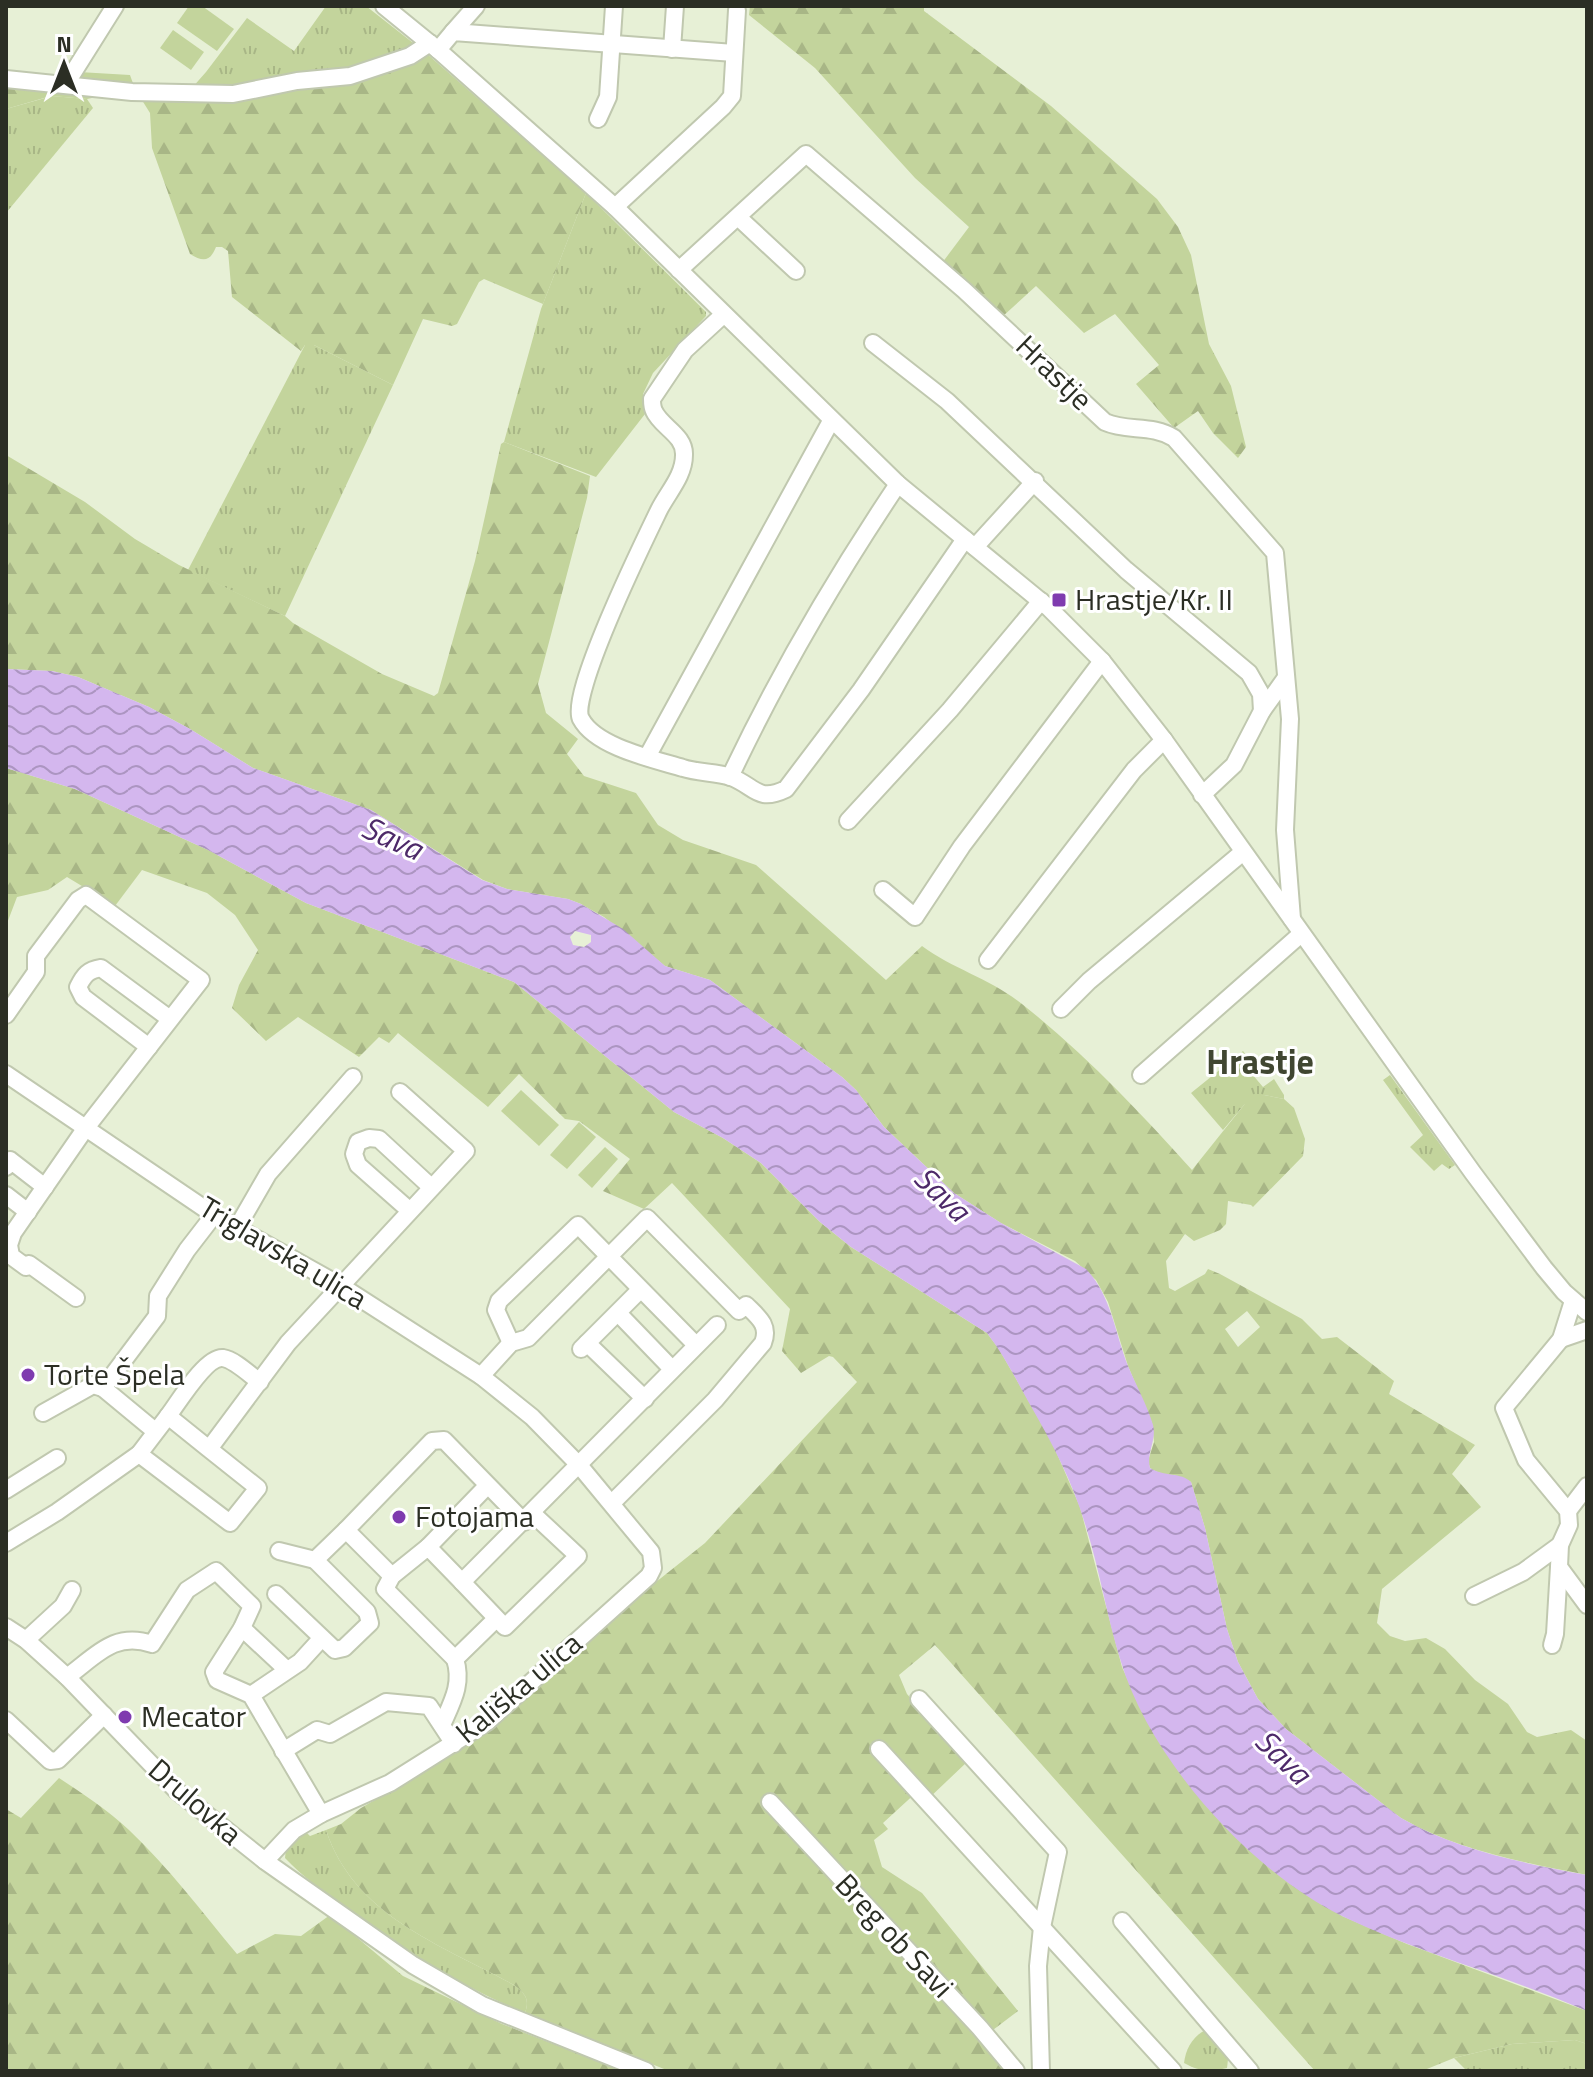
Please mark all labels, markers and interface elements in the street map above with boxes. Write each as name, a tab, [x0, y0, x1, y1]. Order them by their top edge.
north arrow	[24, 24, 104, 104]
text: N	[56, 27, 72, 61]
street label: Hrastje	[1006, 324, 1104, 421]
place label: Hrastje/Kr. II	[1075, 576, 1233, 622]
marker: Hrastje/Kr. II	[1050, 591, 1068, 609]
water label: Sava	[354, 803, 432, 872]
district label: Hrastje	[1206, 1035, 1314, 1087]
water label: Sava	[904, 1154, 983, 1233]
street label: Triglavska ulica	[191, 1184, 376, 1321]
place label: Torte Špela	[44, 1351, 185, 1397]
marker: Torte Špela	[19, 1366, 37, 1384]
place label: Fotojama	[415, 1493, 534, 1539]
marker: Fotojama	[390, 1508, 408, 1526]
street label: Kališka ulica	[445, 1620, 592, 1754]
place label: Mecator	[141, 1693, 246, 1739]
marker: Mecator	[116, 1708, 134, 1726]
water label: Sava	[1245, 1717, 1324, 1796]
street label: Drulovka	[138, 1747, 253, 1855]
street label: Breg ob Savi	[825, 1863, 965, 2008]

